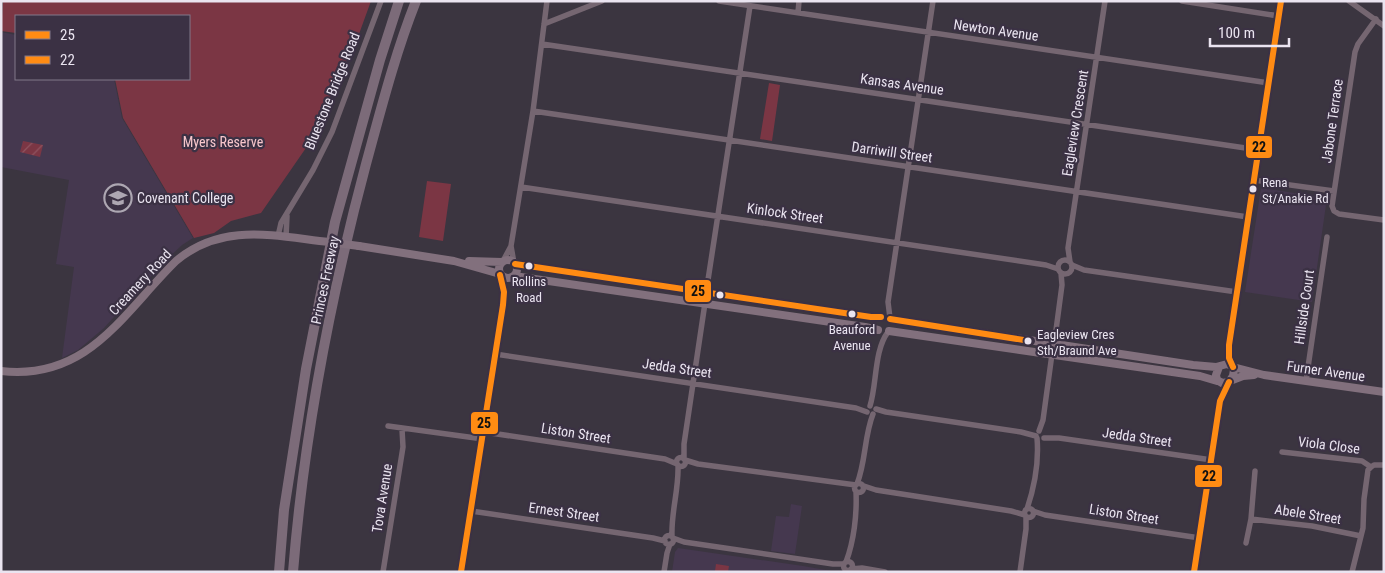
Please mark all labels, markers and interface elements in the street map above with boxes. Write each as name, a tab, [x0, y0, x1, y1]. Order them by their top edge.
legend	[15, 15, 190, 80]
scale bar	[1210, 15, 1289, 47]
street label: Newton Avenue	[952, 16, 1040, 44]
text: 100 m	[1218, 24, 1255, 42]
text: 25	[60, 26, 75, 44]
street label: Bluestone Bridge Road	[301, 30, 363, 152]
text: 22	[60, 51, 75, 69]
street label: Eagleview Crescent	[1059, 69, 1091, 177]
street label: Kansas Avenue	[859, 70, 945, 98]
street label: Jabone Terrace	[1318, 77, 1346, 164]
park label: Myers Reserve	[183, 134, 264, 150]
line badge: 22	[1245, 135, 1273, 159]
street label: Darriwill Street	[851, 138, 933, 166]
text: 22	[1252, 139, 1266, 155]
place label: Rena St/Anakie Rd	[1262, 175, 1329, 206]
school or university icon: Covenant College	[103, 183, 133, 213]
marker: Rena St/Anakie Rd	[1248, 184, 1258, 194]
place label: Covenant College	[137, 190, 234, 206]
street label: Kinlock Street	[746, 200, 824, 226]
street label: Princes Freeway	[308, 234, 342, 326]
street label: Creamery Road	[106, 246, 174, 318]
marker: Rollins Road	[524, 261, 534, 271]
street label: Hillside Court	[1291, 269, 1317, 345]
place label: Rollins Road	[512, 274, 546, 305]
line badge: 25	[684, 279, 712, 303]
text: 25	[691, 283, 705, 299]
unlabelled marker	[715, 290, 725, 300]
marker: Beauford Avenue	[847, 309, 857, 319]
place label: Beauford Avenue	[829, 322, 875, 353]
place label: Eagleview Cres Sth/Braund Ave	[1037, 327, 1117, 358]
marker: Eagleview Cres Sth/Braund Ave	[1023, 336, 1033, 346]
street label: Jedda Street	[641, 355, 713, 381]
street label: Furner Avenue	[1286, 358, 1367, 384]
line badge: 25	[470, 411, 499, 435]
text: 25	[477, 415, 491, 431]
street label: Liston Street	[540, 420, 612, 446]
street label: Jedda Street	[1101, 424, 1173, 450]
street label: Viola Close	[1297, 433, 1361, 457]
street label: Tova Avenue	[369, 462, 395, 534]
line badge: 22	[1194, 464, 1223, 488]
text: 22	[1202, 468, 1216, 484]
street label: Ernest Street	[528, 499, 600, 525]
street label: Liston Street	[1088, 501, 1160, 527]
street label: Abele Street	[1273, 501, 1343, 527]

